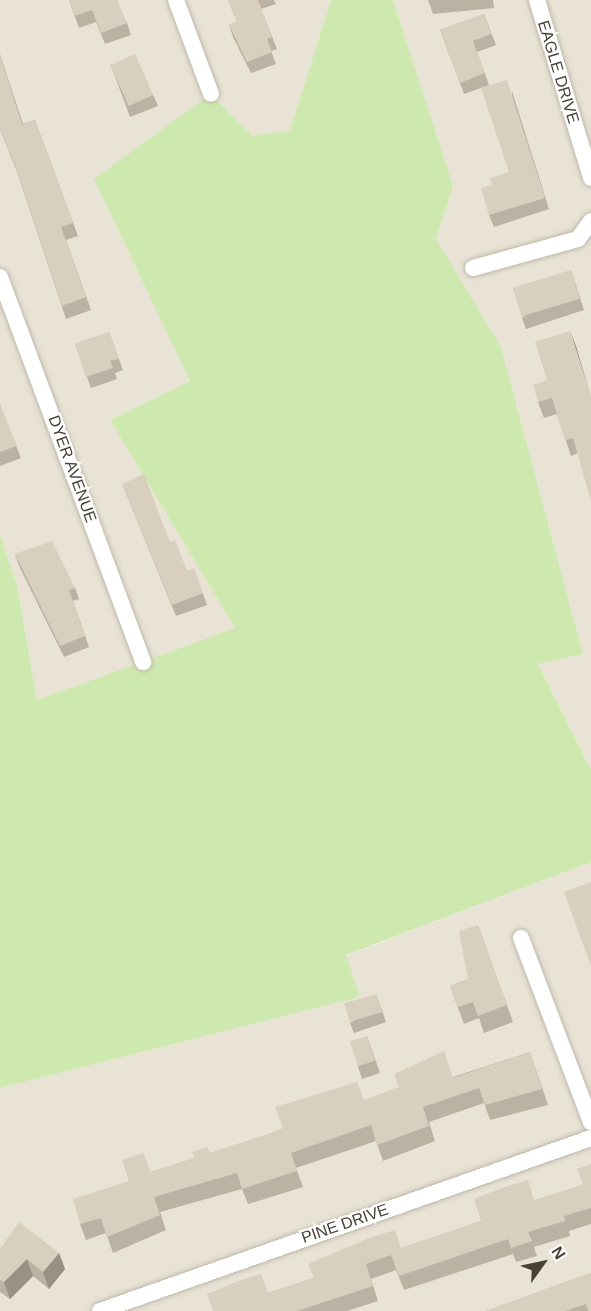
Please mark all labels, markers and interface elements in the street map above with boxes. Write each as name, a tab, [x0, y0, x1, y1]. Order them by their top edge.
street label: EAGLE DRIVE	[533, 18, 583, 126]
street label: DYER AVENUE	[44, 412, 100, 526]
street label: PINE DRIVE	[299, 1200, 391, 1248]
north arrow	[513, 1233, 573, 1293]
text: N	[548, 1243, 569, 1262]

